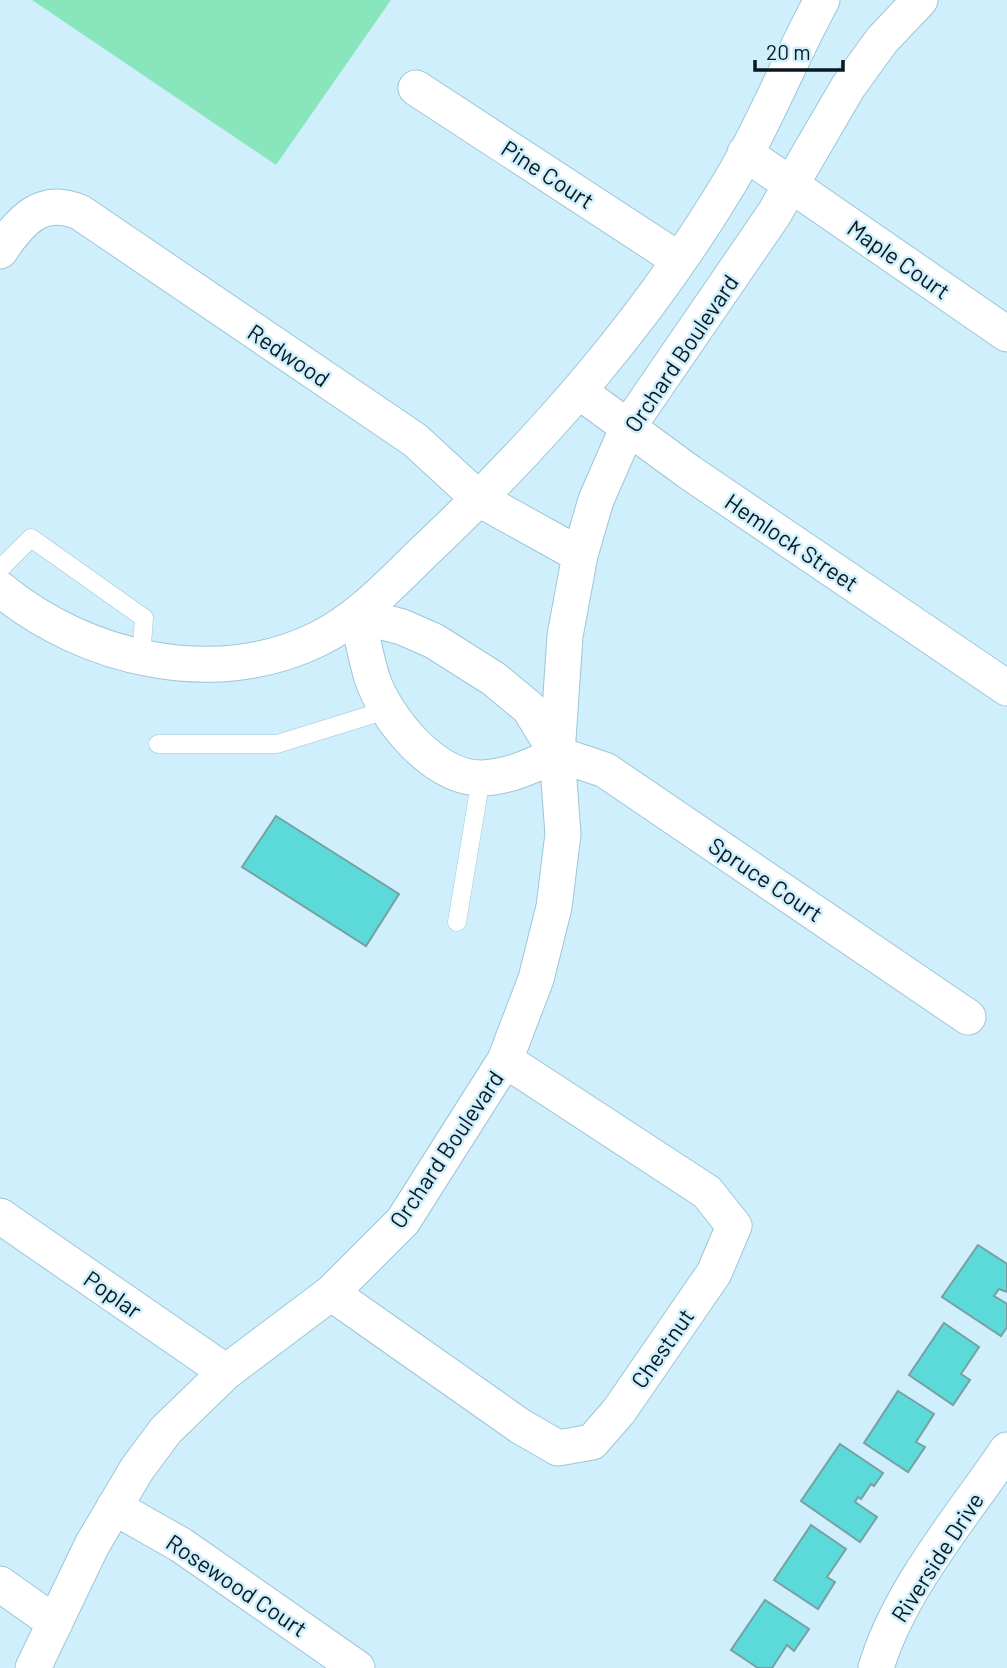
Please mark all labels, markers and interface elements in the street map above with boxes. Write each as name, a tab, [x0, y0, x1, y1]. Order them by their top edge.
scale bar	[755, 28, 842, 72]
text: 20 m	[766, 39, 811, 64]
street label: Pine Court	[497, 134, 599, 214]
street label: Maple Court	[842, 213, 956, 305]
street label: Orchard Boulevard	[618, 269, 744, 437]
street label: Redwood	[243, 317, 335, 393]
street label: Hemlock Street	[720, 487, 864, 597]
street label: Spruce Court	[704, 831, 828, 927]
street label: Orchard Boulevard	[383, 1065, 509, 1233]
street label: Poplar	[79, 1264, 148, 1324]
street label: Chestnut	[625, 1303, 699, 1393]
street label: Riverside Drive	[885, 1487, 989, 1627]
street label: Rosewood Court	[161, 1528, 313, 1642]

